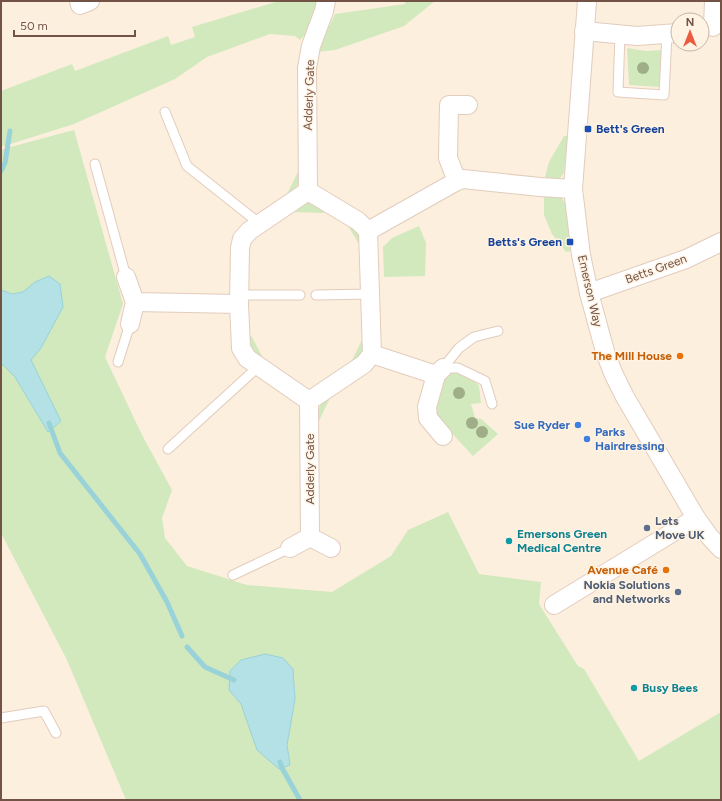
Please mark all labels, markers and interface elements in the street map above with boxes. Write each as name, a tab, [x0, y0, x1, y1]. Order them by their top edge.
scale bar	[14, 12, 135, 38]
north arrow	[670, 12, 710, 52]
text: N	[686, 16, 694, 29]
text: 50 m	[20, 19, 48, 33]
street label: Adderly Gate	[301, 59, 317, 131]
place label: Bett's Green	[596, 122, 665, 136]
marker: Bett's Green	[583, 124, 593, 134]
place label: Betts's Green	[488, 235, 562, 249]
marker: Betts's Green	[565, 237, 575, 247]
street label: Betts Green	[623, 251, 689, 287]
street label: Emerson Way	[575, 254, 605, 329]
place label: The Mill House	[591, 349, 672, 363]
marker: The Mill House	[675, 351, 685, 361]
place label: Sue Ryder	[514, 418, 570, 432]
marker: Sue Ryder	[573, 420, 583, 430]
place label: Parks Hairdressing	[595, 425, 665, 453]
street label: Adderly Gate	[303, 433, 317, 504]
marker: Parks Hairdressing	[582, 434, 592, 444]
place label: Lets Move UK	[655, 514, 704, 542]
marker: Lets Move UK	[642, 523, 652, 533]
place label: Emersons Green Medical Centre	[517, 527, 607, 555]
marker: Emersons Green Medical Centre	[504, 536, 514, 546]
place label: Avenue Café	[587, 563, 658, 577]
marker: Avenue Café	[661, 565, 671, 575]
place label: Nokia Solutions and Networks	[584, 578, 670, 606]
marker: Nokia Solutions and Networks	[673, 587, 683, 597]
place label: Busy Bees	[642, 681, 698, 695]
marker: Busy Bees	[629, 683, 639, 693]

